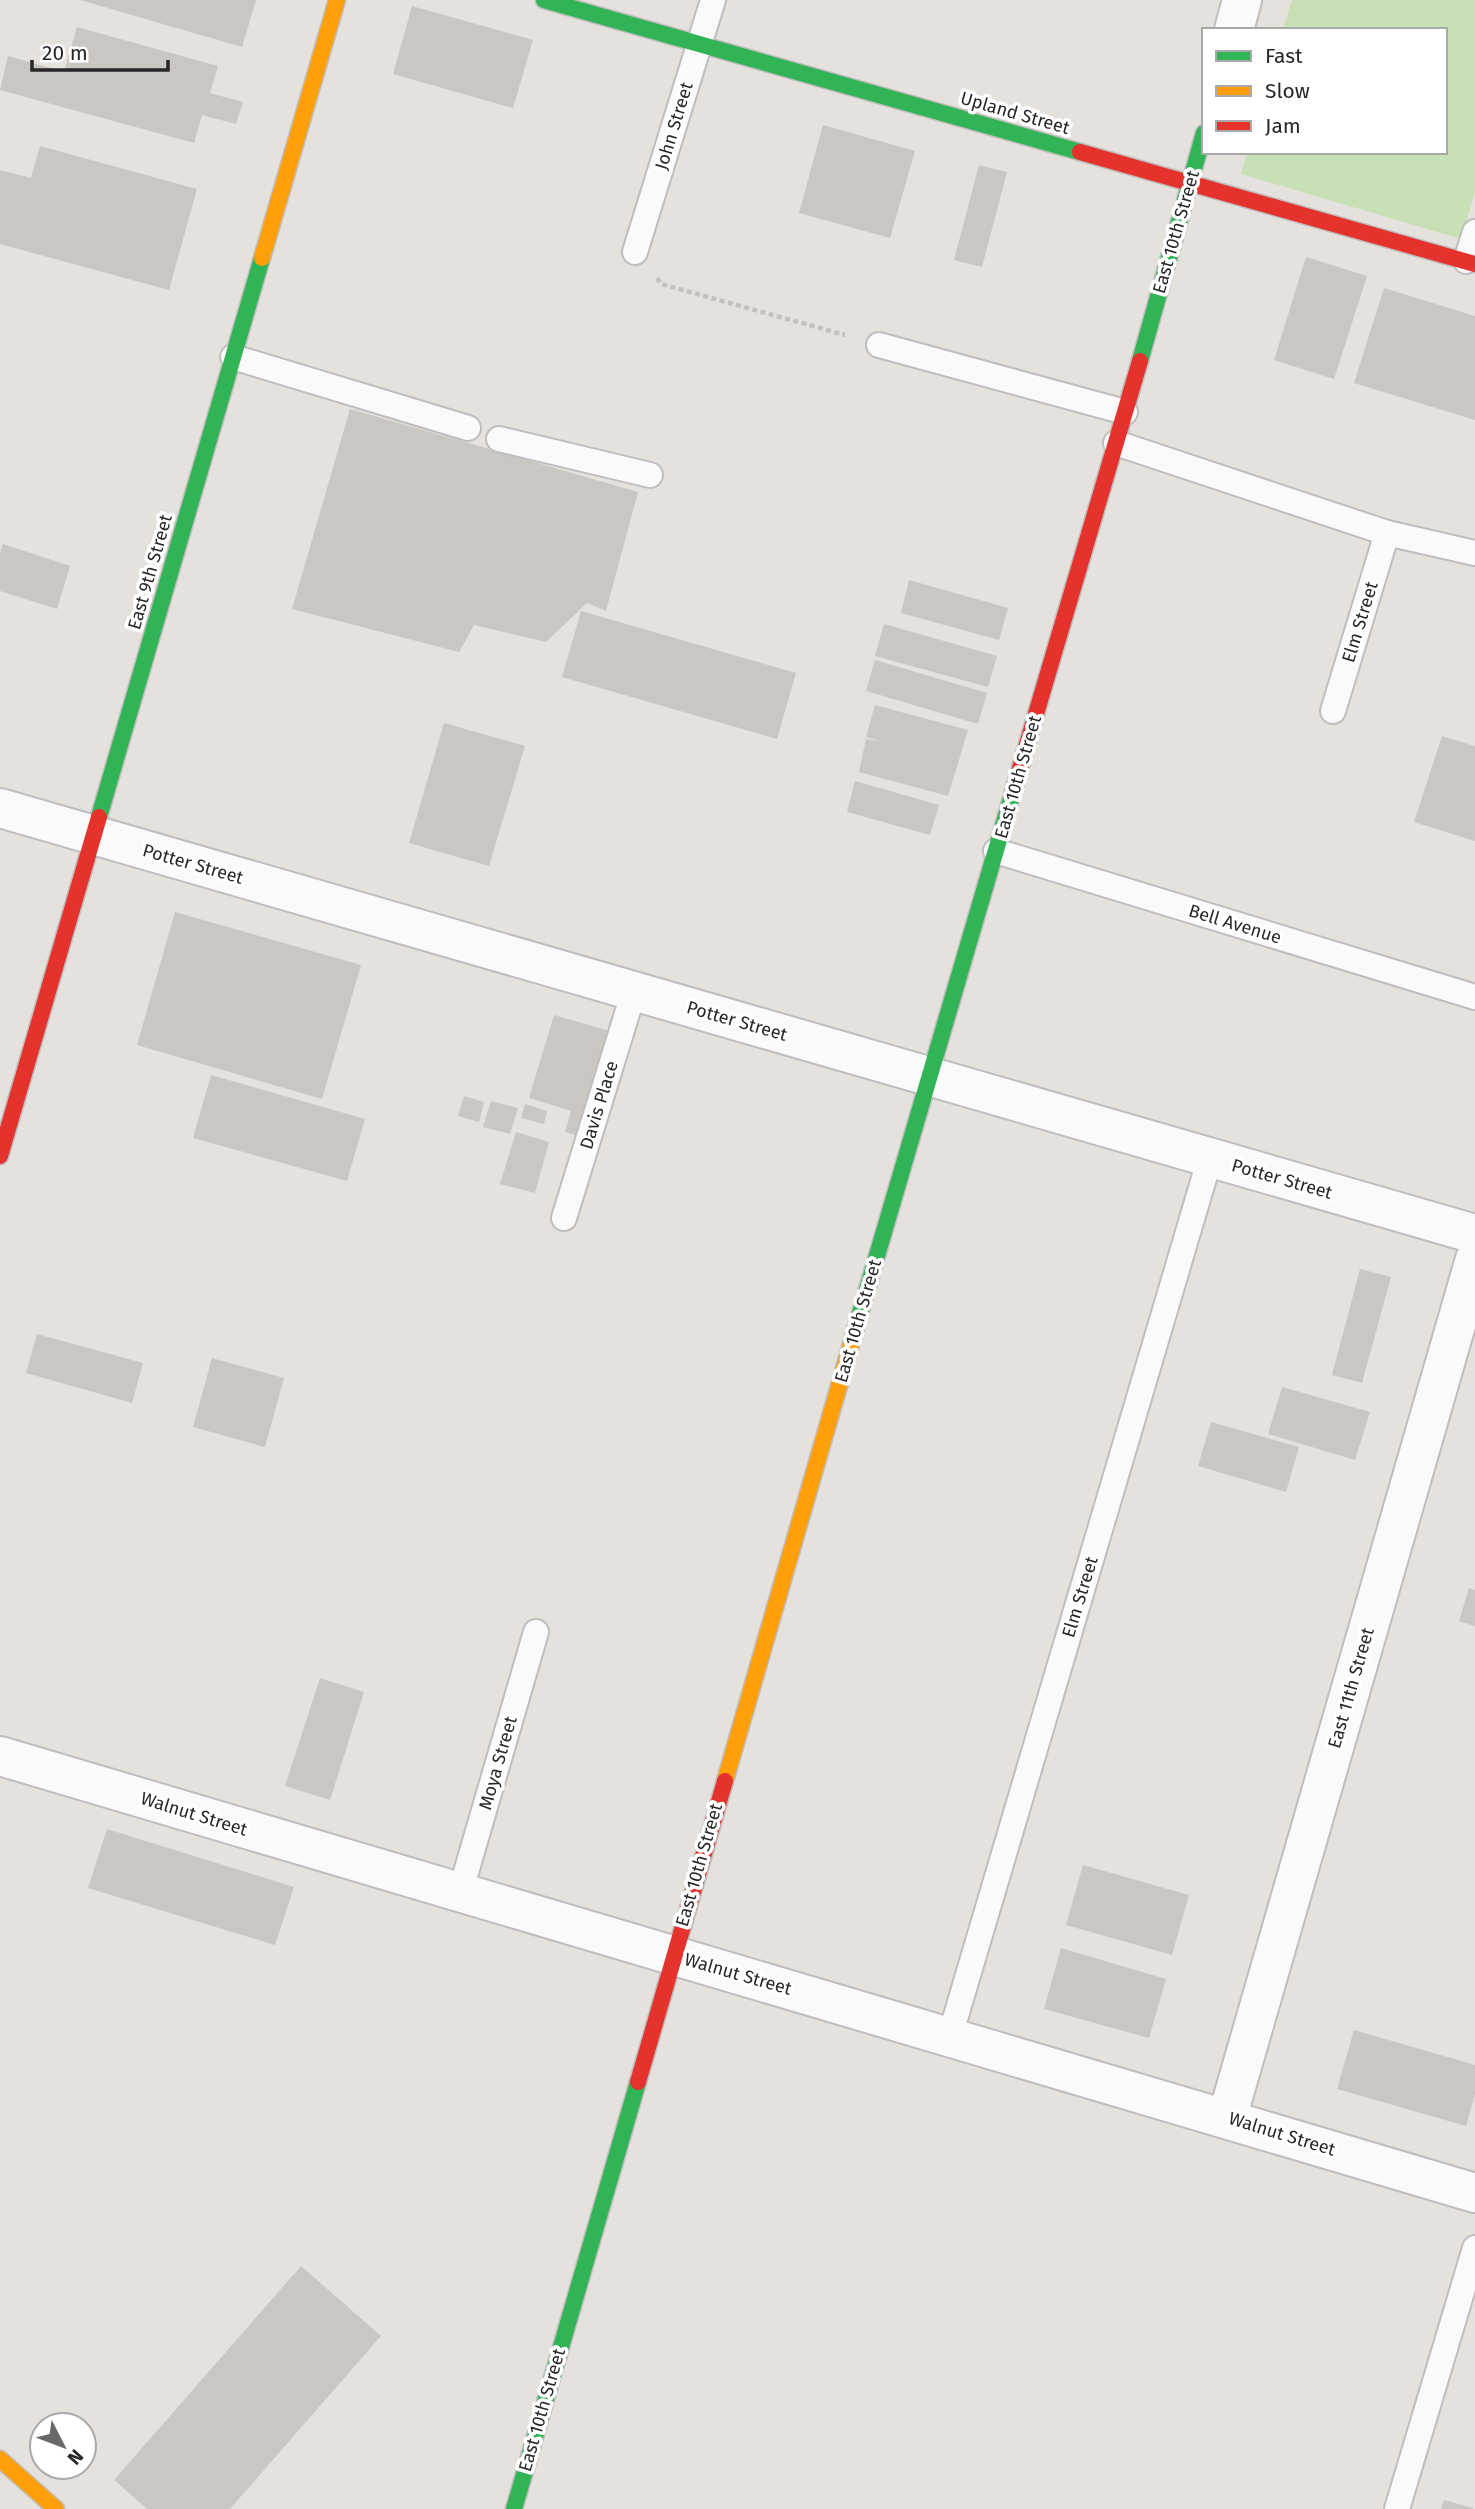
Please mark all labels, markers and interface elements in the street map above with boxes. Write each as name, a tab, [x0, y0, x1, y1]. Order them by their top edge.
scale bar	[32, 28, 168, 72]
legend	[1202, 28, 1447, 154]
text: 20 m	[42, 40, 88, 66]
text: Fast	[1265, 43, 1303, 69]
text: Slow	[1265, 78, 1310, 104]
street label: John Street	[650, 79, 698, 173]
street label: Upland Street	[958, 87, 1073, 139]
text: Jam	[1265, 113, 1301, 139]
street label: East 10th Street	[1148, 167, 1204, 296]
street label: East 9th Street	[123, 511, 177, 632]
street label: Elm Street	[1337, 578, 1383, 665]
street label: East 10th Street	[990, 712, 1046, 841]
street label: Potter Street	[140, 839, 246, 889]
street label: Bell Avenue	[1186, 899, 1284, 949]
street label: Potter Street	[684, 996, 790, 1046]
street label: Davis Place	[575, 1058, 623, 1152]
street label: Potter Street	[1229, 1154, 1335, 1204]
street label: East 10th Street	[830, 1256, 886, 1385]
street label: Elm Street	[1057, 1553, 1103, 1640]
street label: East 11th Street	[1323, 1625, 1379, 1751]
street label: Moya Street	[474, 1713, 522, 1812]
street label: Walnut Street	[138, 1787, 250, 1841]
street label: East 10th Street	[671, 1800, 727, 1929]
street label: Walnut Street	[682, 1948, 795, 2000]
street label: Walnut Street	[1226, 2107, 1338, 2161]
street label: East 10th Street	[514, 2345, 570, 2474]
north arrow	[28, 2411, 98, 2481]
text: N	[62, 2445, 88, 2469]

